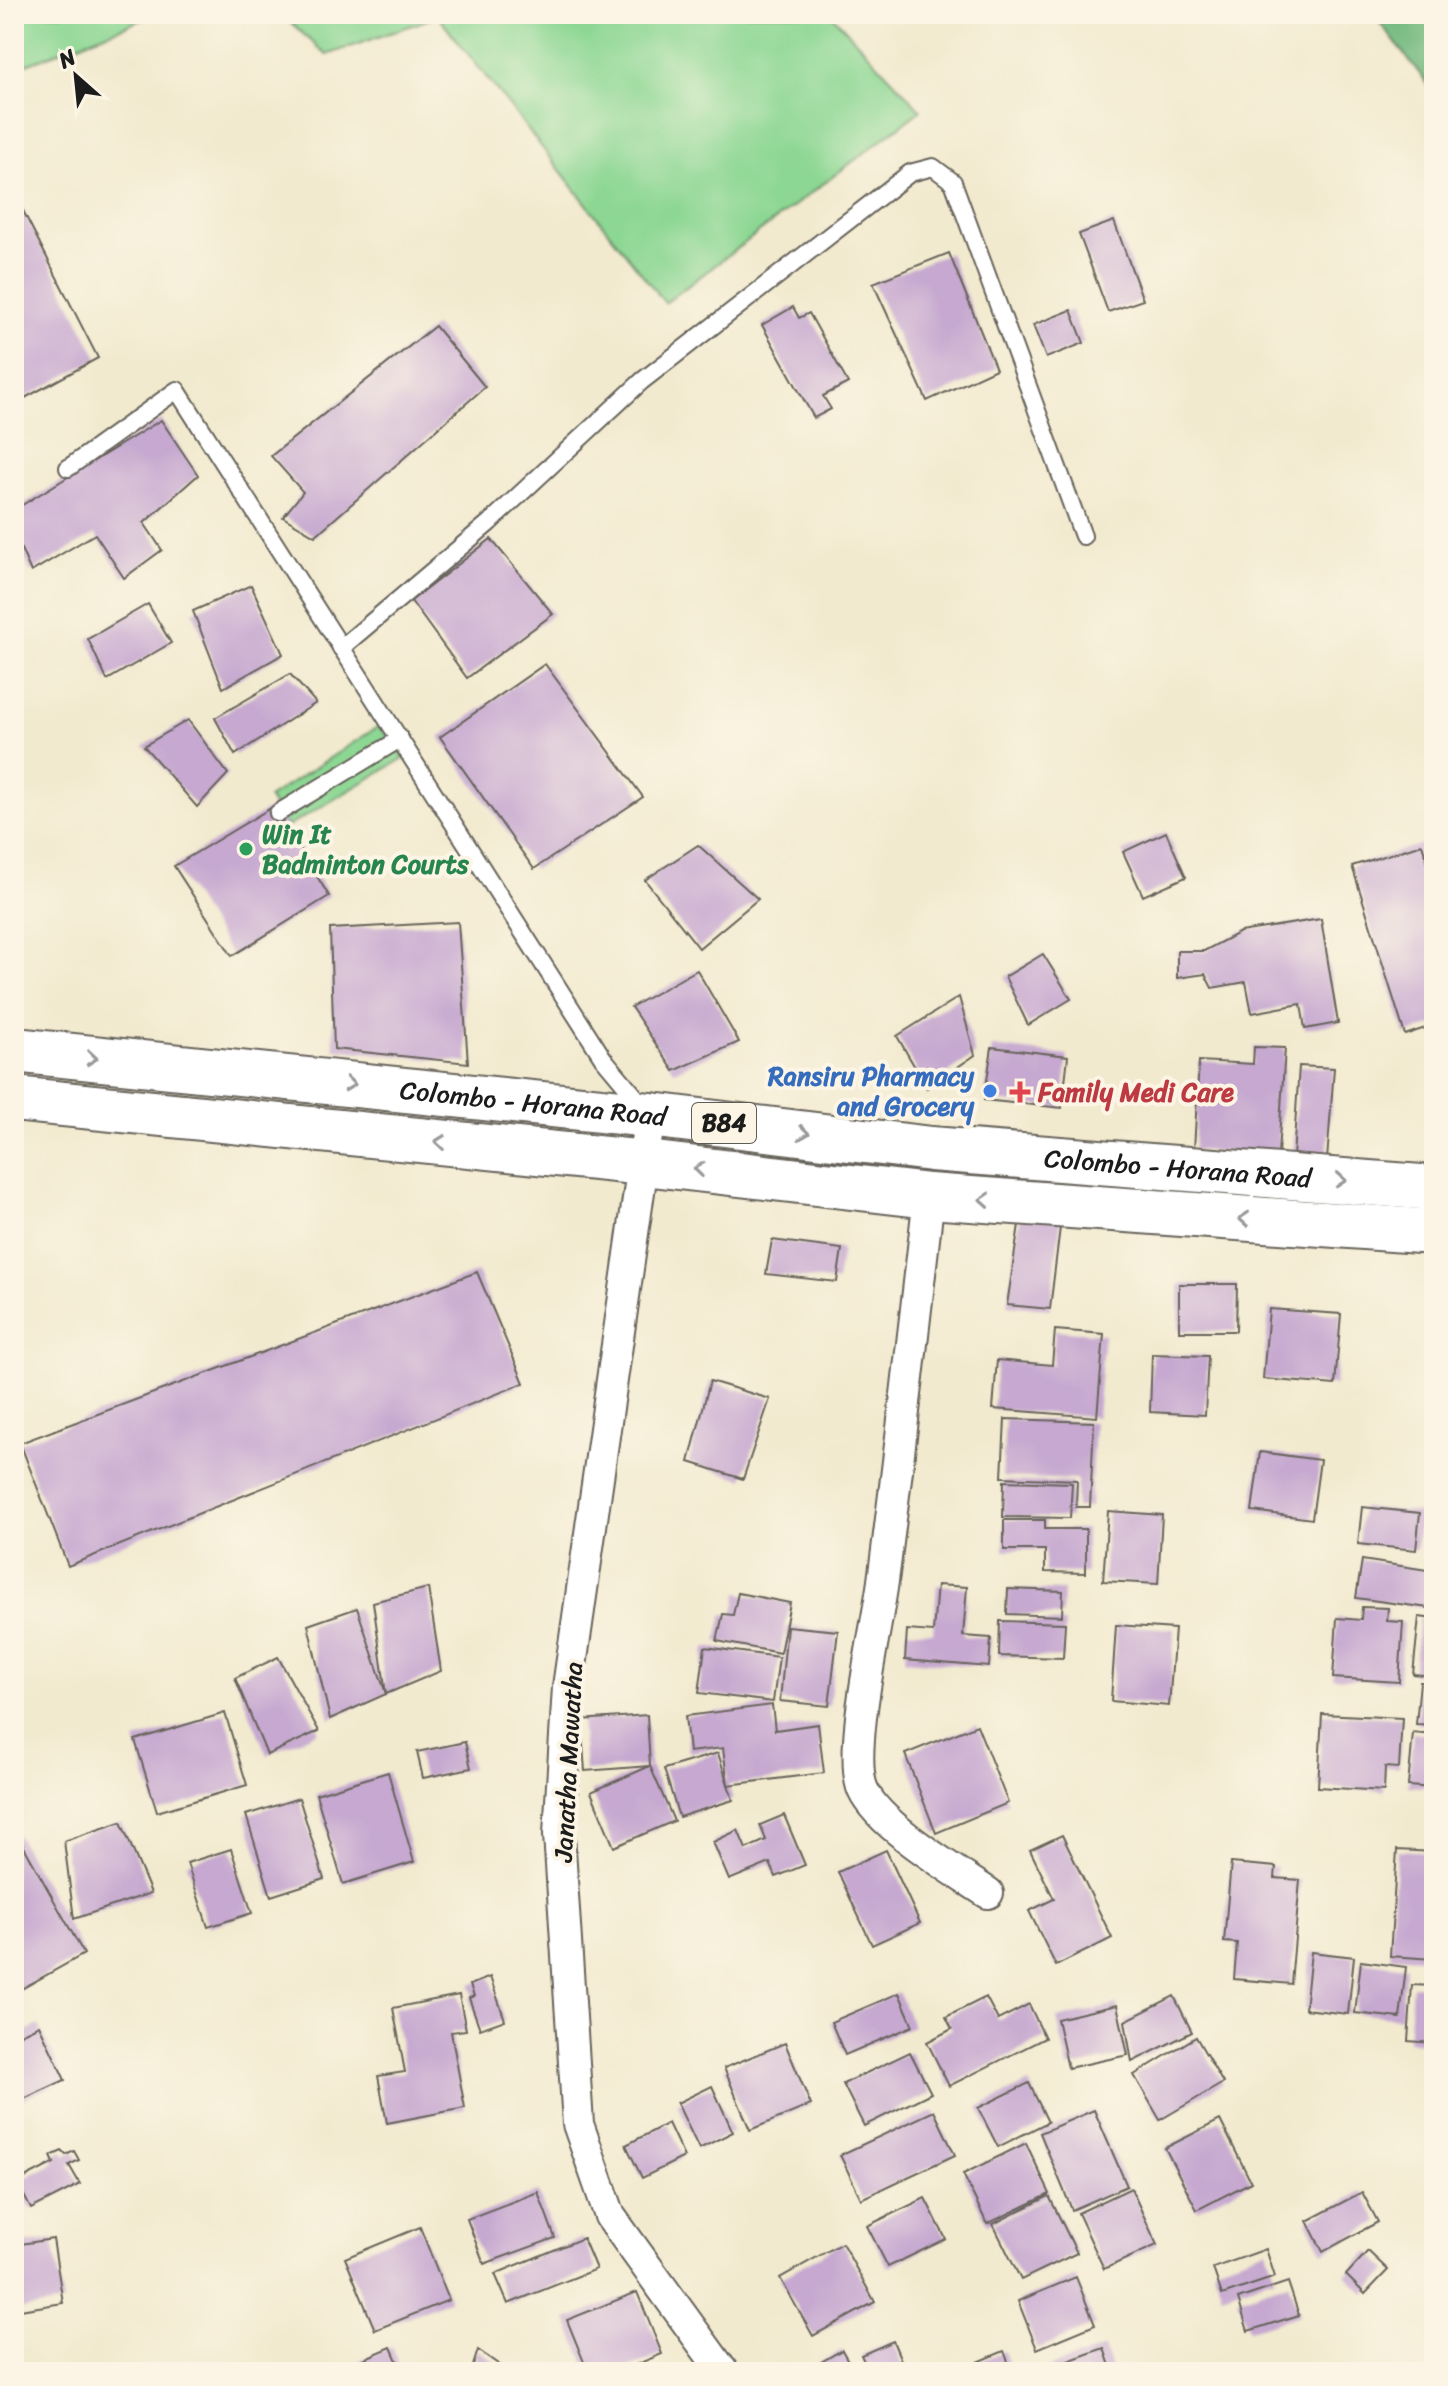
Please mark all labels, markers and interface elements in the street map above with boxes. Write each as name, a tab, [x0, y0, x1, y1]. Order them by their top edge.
north arrow	[36, 36, 116, 116]
text: N	[51, 37, 83, 80]
place label: Win It Badminton Courts	[262, 811, 470, 887]
marker: Win It Badminton Courts	[237, 840, 255, 858]
one-way arrow	[86, 1049, 99, 1066]
place label: Ransiru Pharmacy and Grocery	[767, 1053, 975, 1129]
street label: Colombo - Horana Road	[398, 1067, 671, 1140]
place label: Family Medi Care	[1037, 1069, 1234, 1115]
one-way arrow	[344, 1075, 357, 1092]
marker: Family Medi Care	[1009, 1081, 1031, 1103]
marker: Ransiru Pharmacy and Grocery	[981, 1082, 999, 1100]
road number: B84	[692, 1103, 756, 1143]
one-way arrow	[797, 1124, 810, 1141]
one-way arrow	[433, 1134, 446, 1151]
street label: Colombo - Horana Road	[1043, 1135, 1315, 1202]
one-way arrow	[692, 1161, 706, 1178]
one-way arrow	[1335, 1171, 1348, 1188]
one-way arrow	[978, 1192, 991, 1209]
one-way arrow	[1238, 1211, 1251, 1228]
street label: Janatha Mawatha	[540, 1661, 596, 1864]

